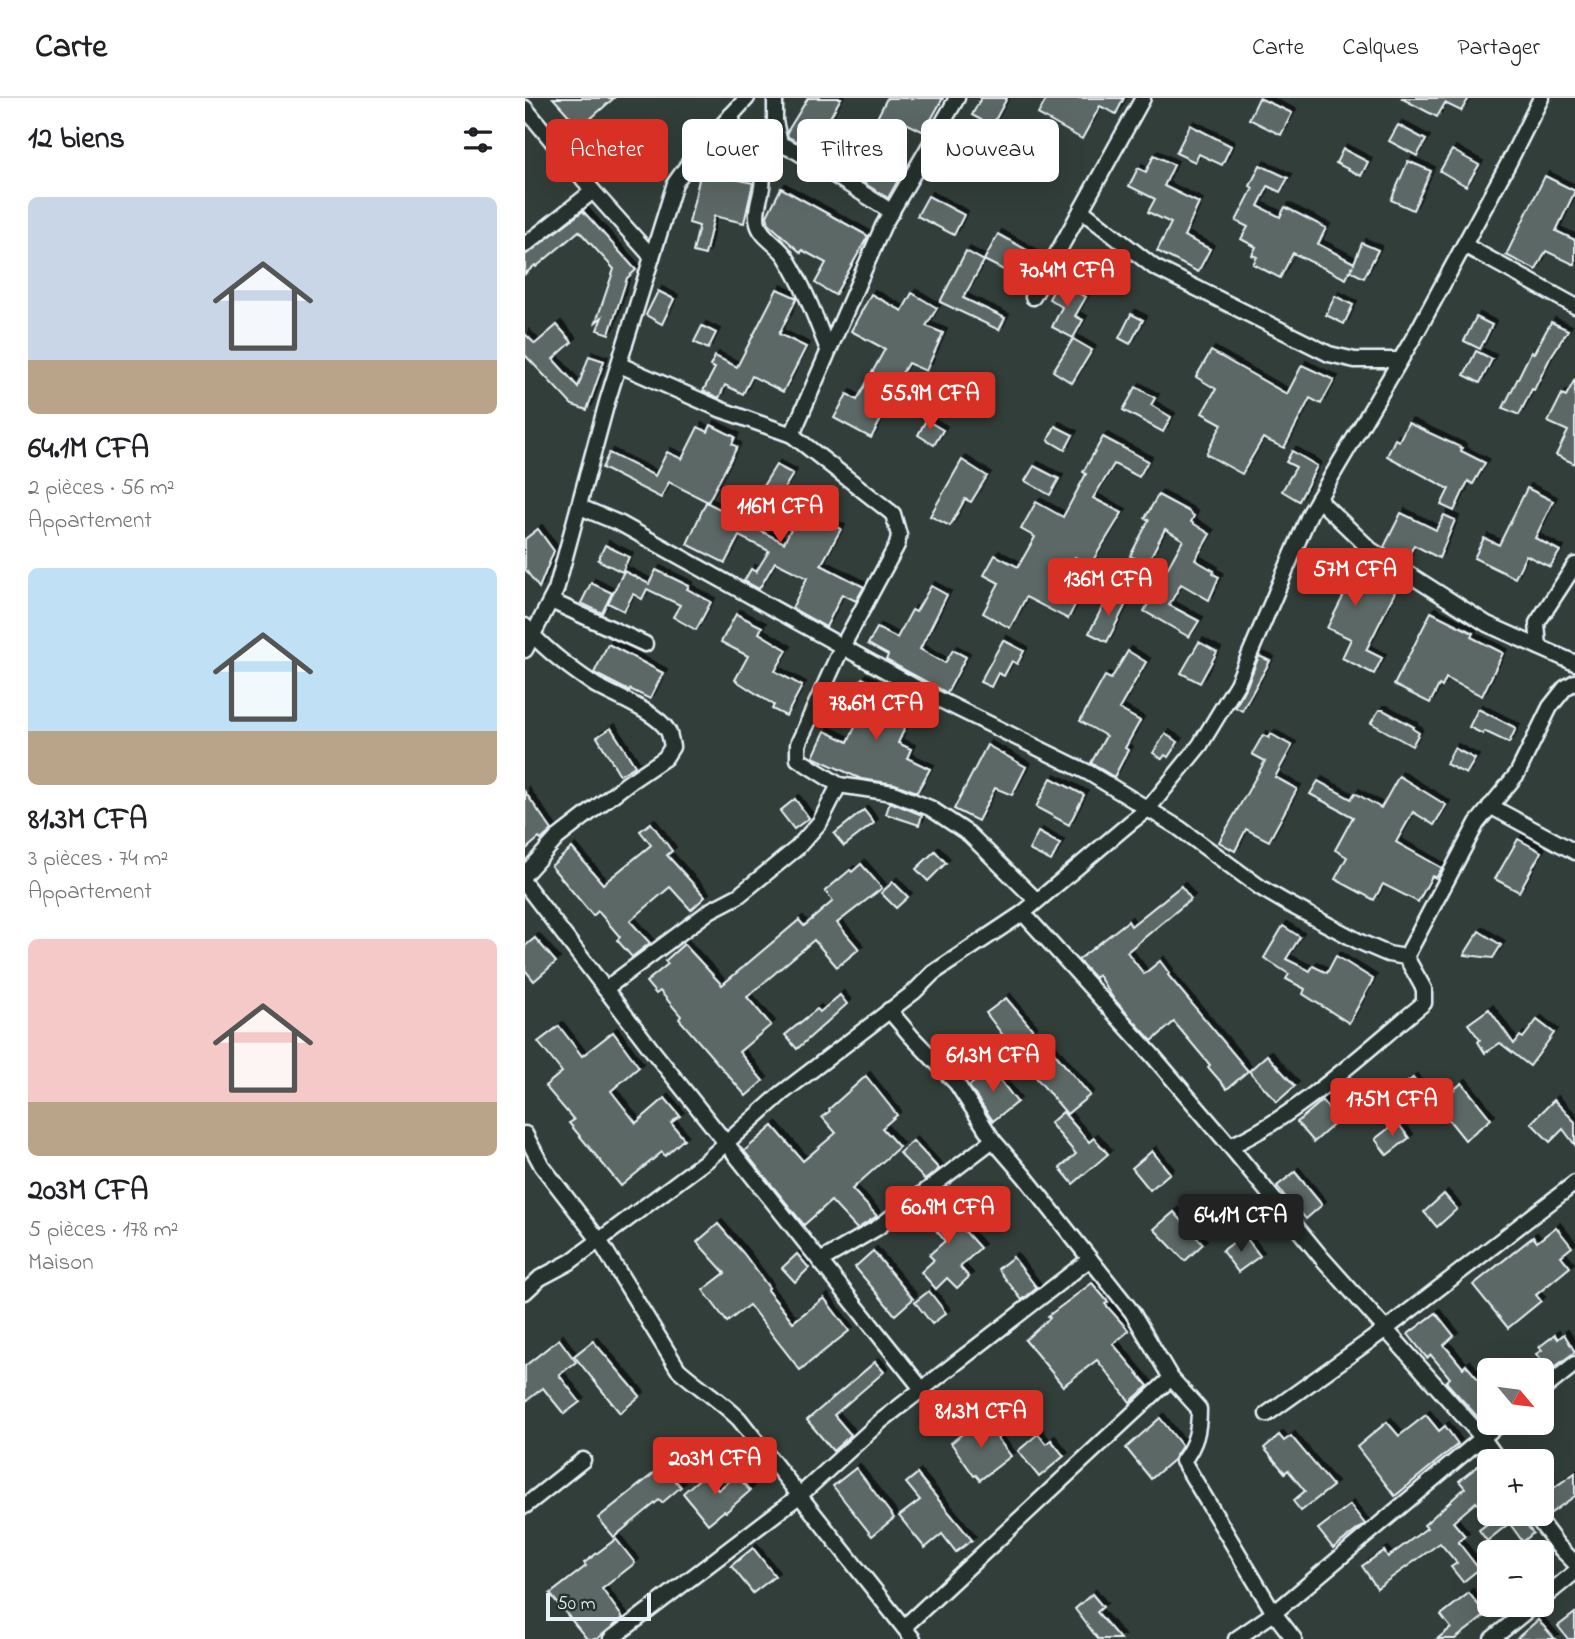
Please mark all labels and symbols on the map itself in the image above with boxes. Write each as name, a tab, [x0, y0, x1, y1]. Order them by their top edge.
pin: 70.4M CFA	[987, 250, 1147, 309]
pin: 55.9M CFA	[850, 372, 1010, 432]
pin: 116M CFA	[708, 486, 852, 545]
pin: 57M CFA	[1290, 548, 1420, 608]
pin: 136M CFA	[1036, 559, 1180, 618]
pin: 78.6M CFA	[796, 682, 956, 742]
pin: 61.3M CFA	[913, 1034, 1073, 1094]
pin: 175M CFA	[1320, 1079, 1464, 1138]
pin: 60.9M CFA	[868, 1186, 1028, 1246]
pin: 64.1M CFA	[1161, 1194, 1321, 1254]
north arrow	[1477, 1358, 1554, 1435]
pin: 81.3M CFA	[901, 1390, 1061, 1450]
pin: 203M CFA	[643, 1438, 787, 1497]
scale bar	[546, 1590, 651, 1622]

